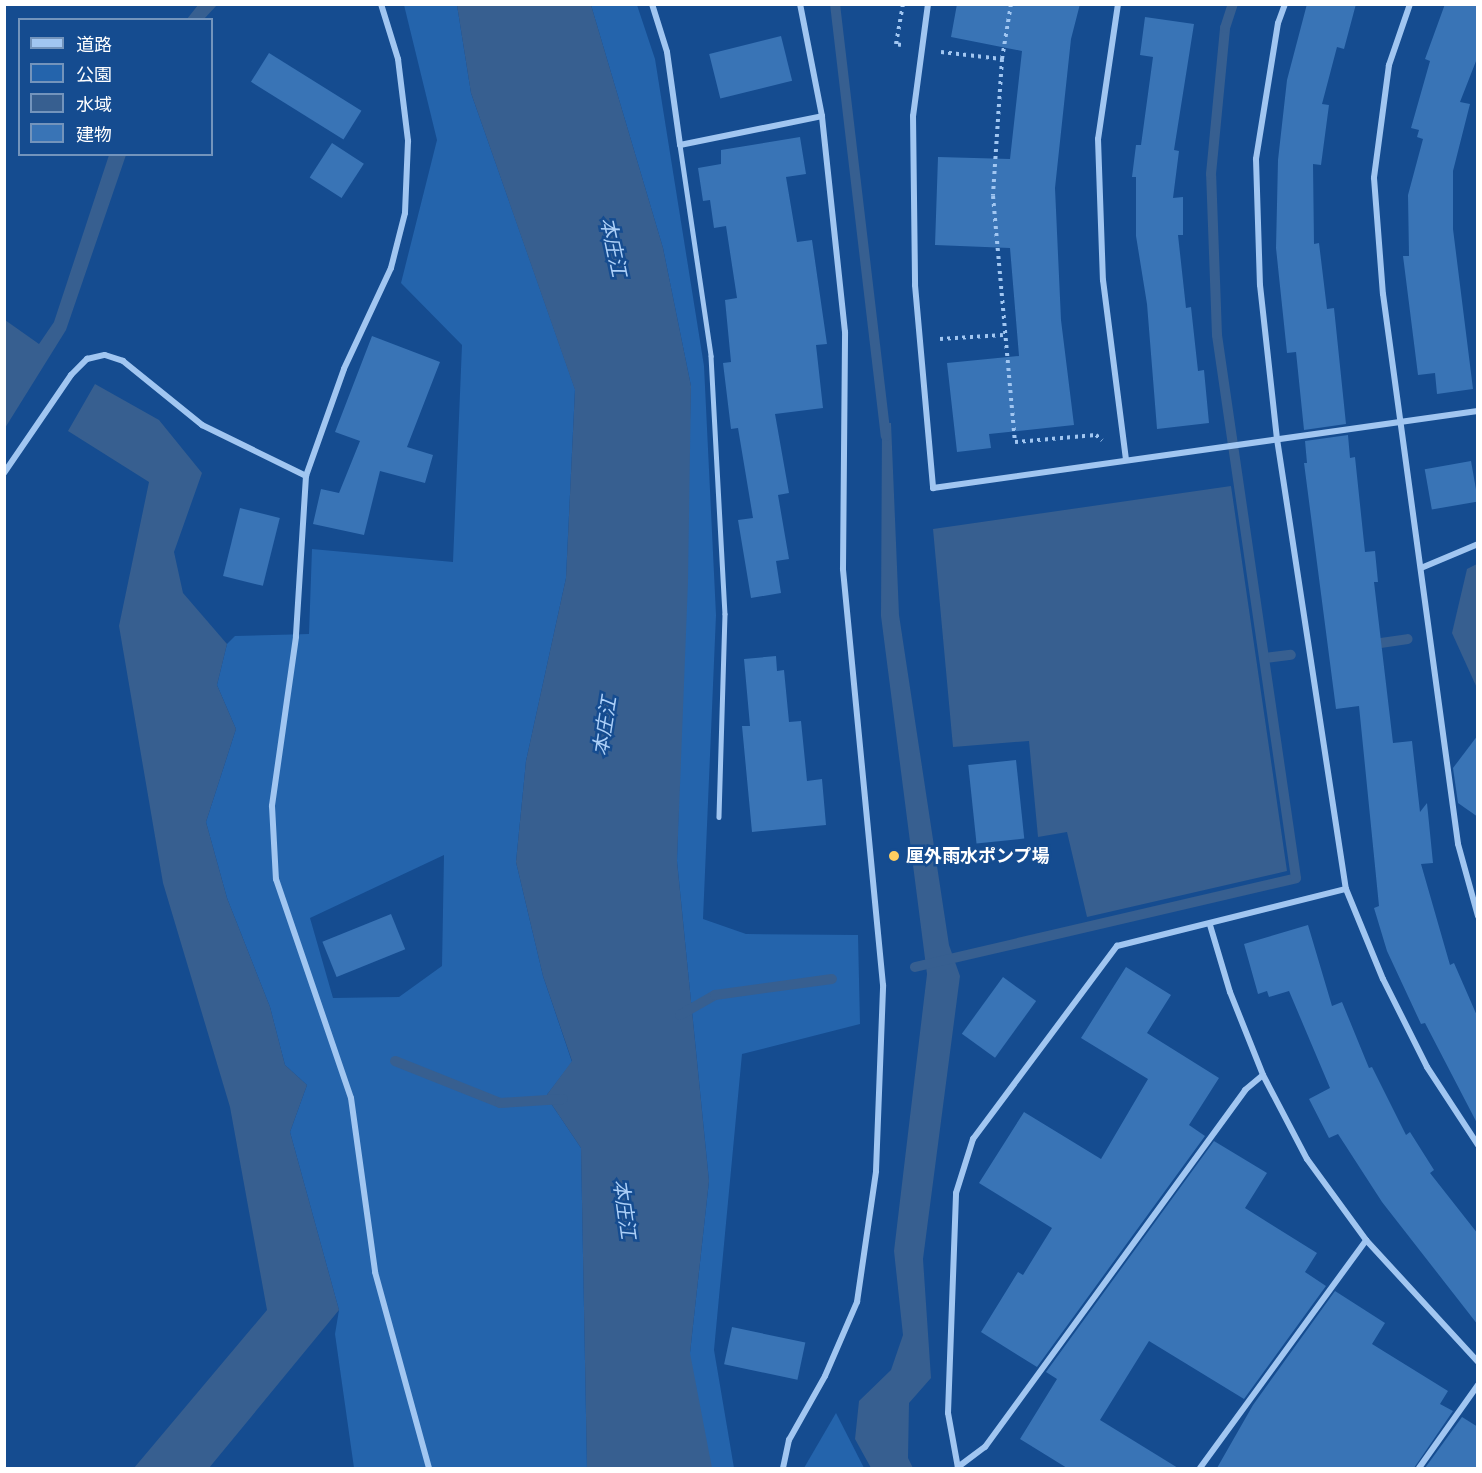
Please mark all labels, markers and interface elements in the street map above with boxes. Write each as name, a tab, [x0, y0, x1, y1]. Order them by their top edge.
legend	[18, 18, 213, 156]
text: 道路	[76, 34, 112, 55]
text: 公園	[76, 64, 112, 85]
text: 水域	[76, 94, 112, 115]
text: 建物	[76, 124, 112, 145]
water label: 本庄江	[595, 215, 631, 279]
water label: 本庄江	[588, 694, 622, 758]
place label: 厘外雨水ポンプ場	[906, 845, 1050, 867]
marker: 厘外雨水ポンプ場	[887, 849, 901, 863]
water label: 本庄江	[608, 1178, 640, 1240]

